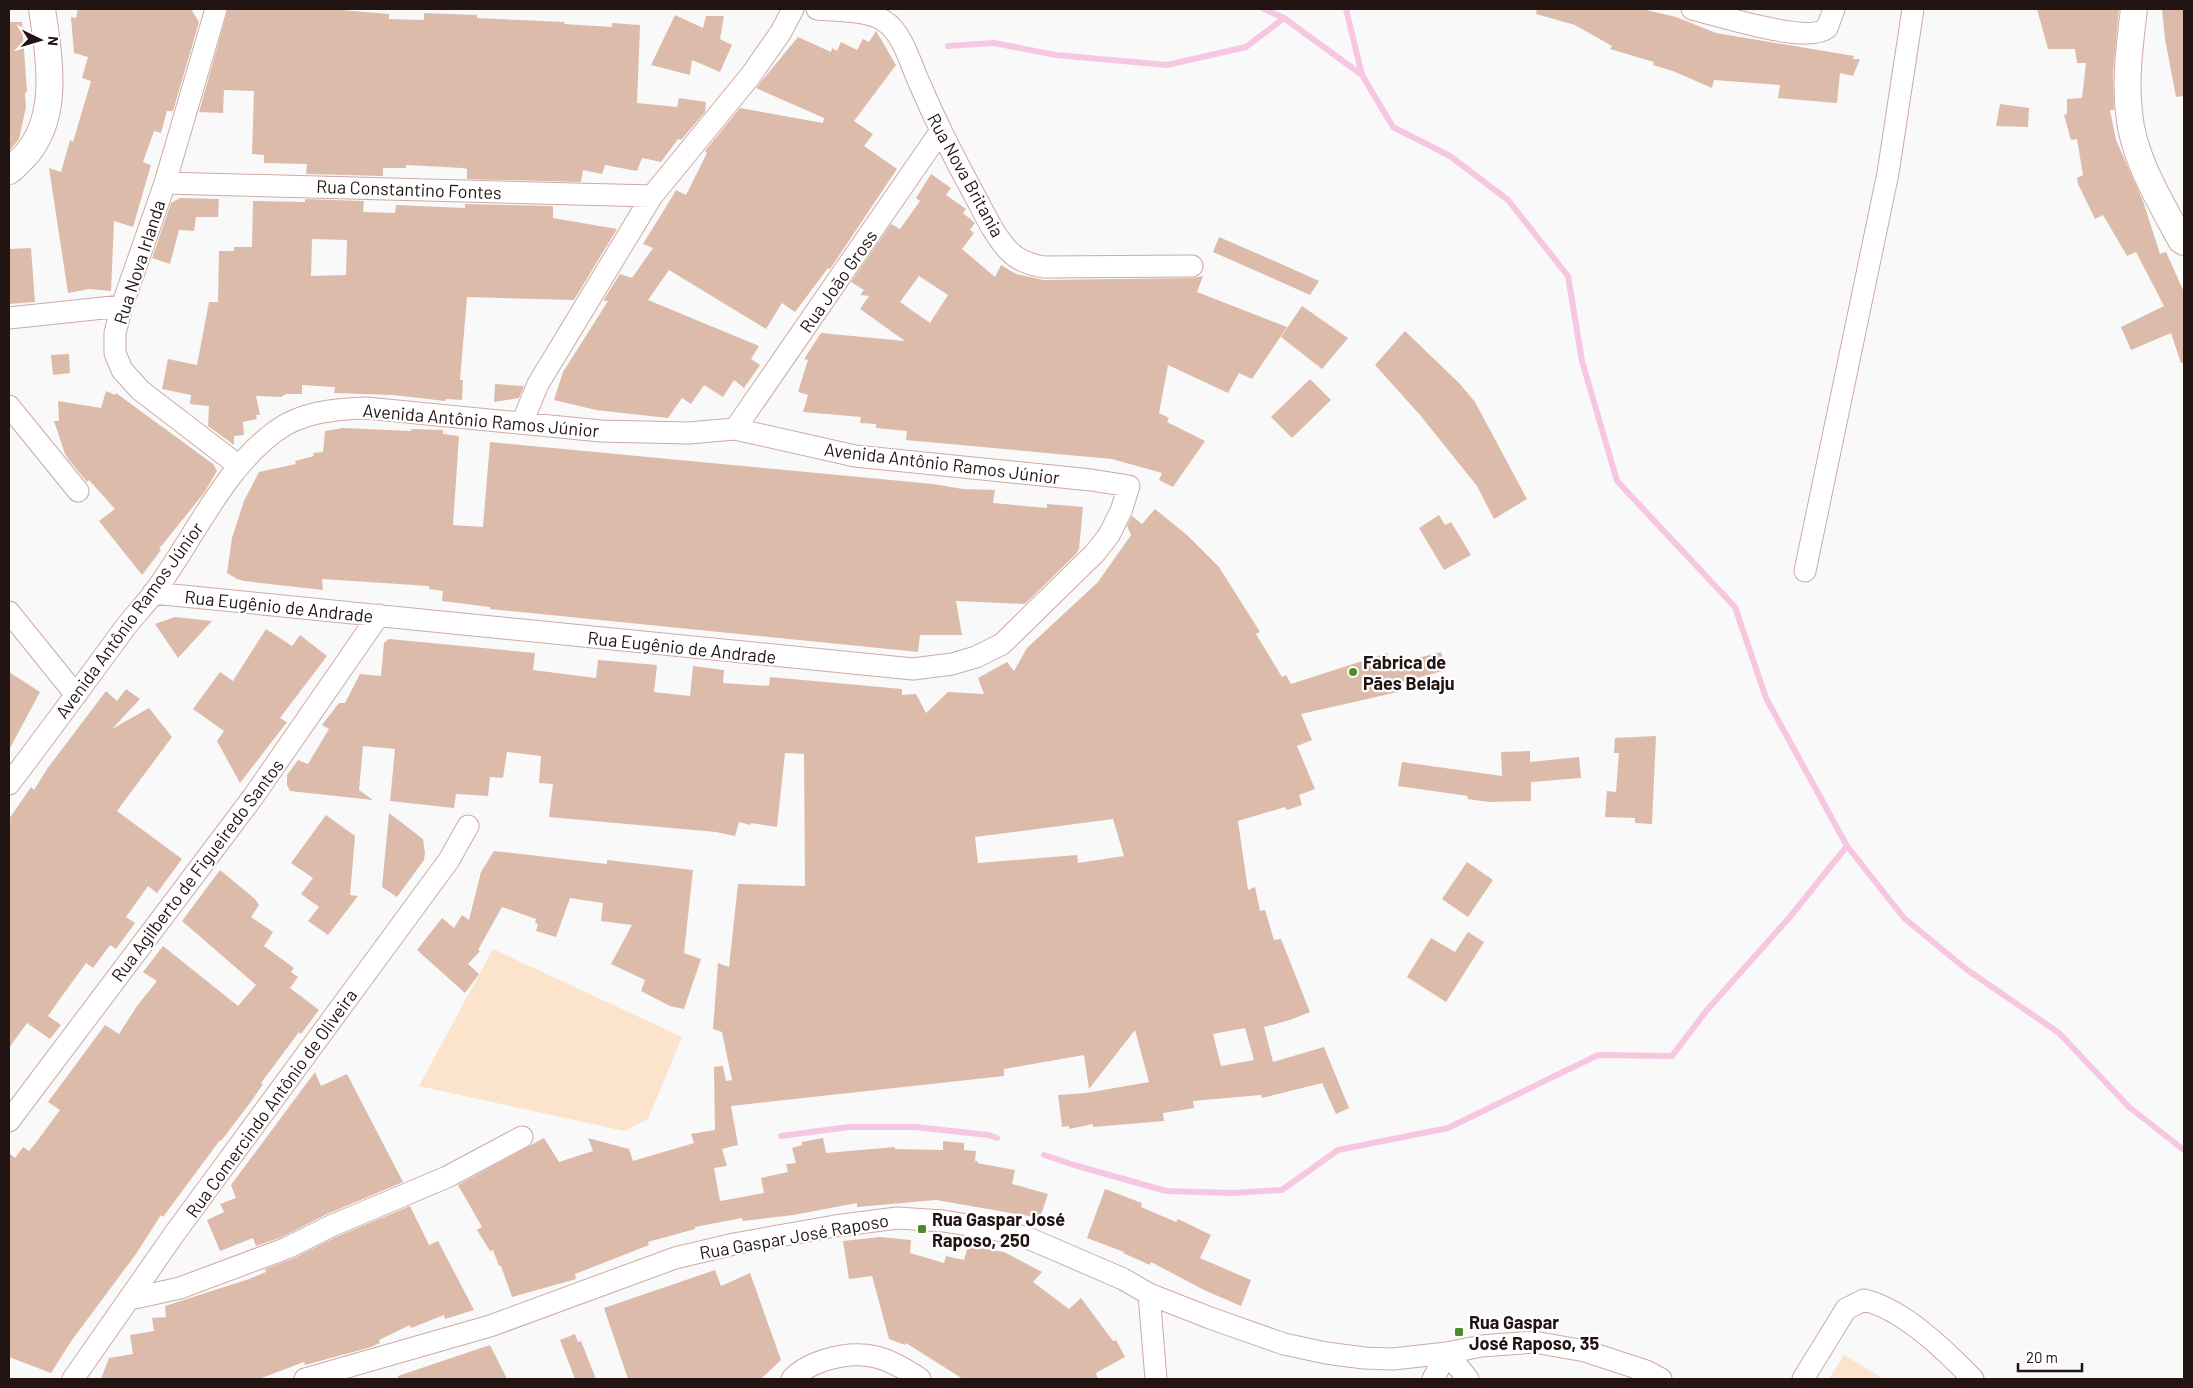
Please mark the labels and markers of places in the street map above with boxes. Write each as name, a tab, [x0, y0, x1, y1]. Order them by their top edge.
place label: Fabrica de Pães Belaju	[1363, 651, 1455, 694]
marker: Fabrica de Pães Belaju	[1347, 666, 1359, 678]
place label: Rua Gaspar José Raposo, 250	[932, 1208, 1065, 1251]
marker: Rua Gaspar José Raposo, 250	[916, 1223, 928, 1235]
place label: Rua Gaspar José Raposo, 35	[1469, 1311, 1600, 1354]
marker: Rua Gaspar José Raposo, 35	[1453, 1326, 1465, 1338]

